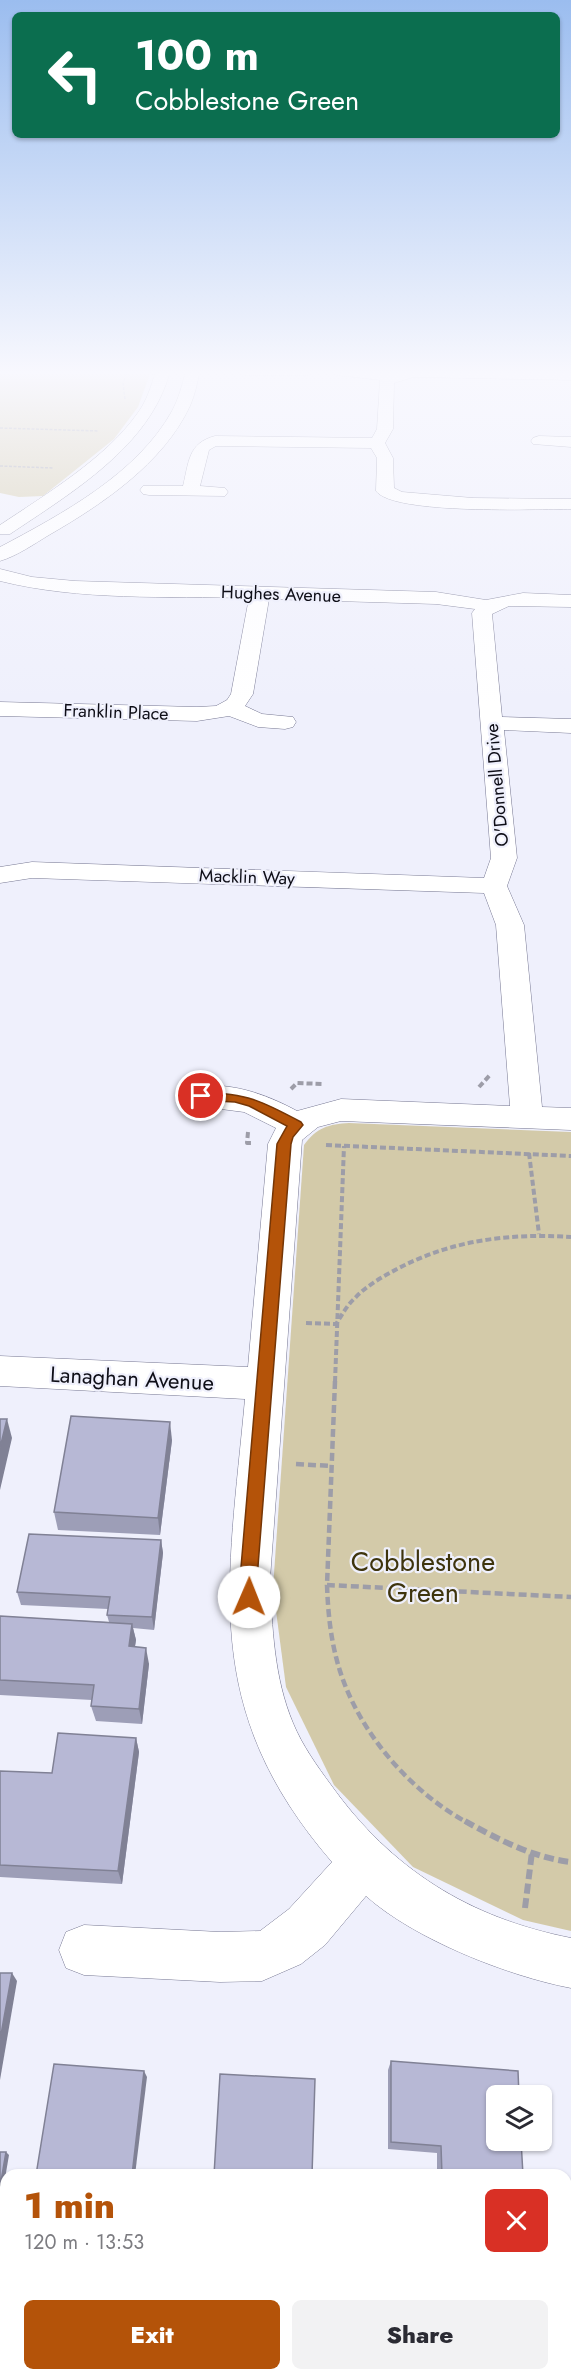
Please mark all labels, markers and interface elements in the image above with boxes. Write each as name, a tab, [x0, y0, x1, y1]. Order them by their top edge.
text: 100 m	[135, 25, 259, 86]
icon: left	[36, 36, 114, 114]
text: Cobblestone Green	[135, 81, 359, 120]
street label: Hughes Avenue	[221, 579, 341, 609]
street label: Franklin Place	[63, 697, 169, 727]
street label: O'Donnell Drive	[479, 722, 515, 848]
street label: Macklin Way	[199, 862, 295, 892]
pin	[175, 1070, 226, 1121]
icon: arrive	[184, 1079, 217, 1112]
street label: Lanaghan Avenue	[49, 1358, 215, 1398]
park label: Cobblestone Green	[351, 1542, 495, 1612]
position arrow	[217, 1565, 281, 1629]
map controls	[486, 2085, 552, 2151]
button: layers	[486, 2085, 552, 2151]
text: 1 min	[24, 2179, 115, 2231]
button: close	[485, 2189, 548, 2252]
text: 120 m · 13:53	[24, 2228, 144, 2257]
button: Exit	[24, 2300, 280, 2369]
button: Share	[292, 2300, 548, 2369]

